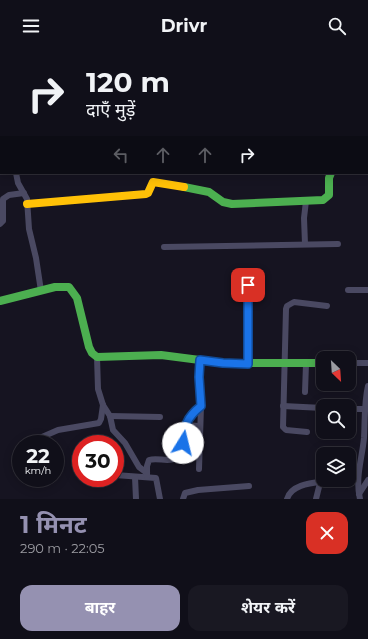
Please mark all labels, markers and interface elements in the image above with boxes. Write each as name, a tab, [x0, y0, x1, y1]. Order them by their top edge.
icon: menu	[20, 15, 42, 37]
text: Drivr	[161, 15, 207, 37]
icon: search	[326, 15, 348, 37]
text: 120 m	[86, 65, 170, 99]
icon: right	[20, 68, 72, 120]
text: दाएँ मुड़ें	[86, 99, 135, 121]
icon: left	[110, 144, 132, 166]
icon: ahead	[152, 144, 174, 166]
icon: ahead	[194, 144, 216, 166]
icon: right	[236, 144, 258, 166]
pin	[231, 268, 265, 302]
icon: arrive	[237, 274, 259, 296]
north arrow	[316, 351, 356, 391]
map controls	[316, 351, 356, 487]
button: search	[316, 399, 356, 439]
position arrow	[162, 422, 204, 464]
speed limit sign: 30	[72, 435, 124, 487]
text: 22	[26, 444, 50, 468]
button: layers	[316, 447, 356, 487]
text: km/h	[25, 464, 51, 477]
text: 1 मिनट	[20, 510, 87, 539]
button: close	[306, 512, 348, 554]
text: 290 m · 22:05	[20, 540, 105, 556]
button: बाहर	[20, 585, 180, 631]
button: शेयर करें	[188, 585, 348, 631]

